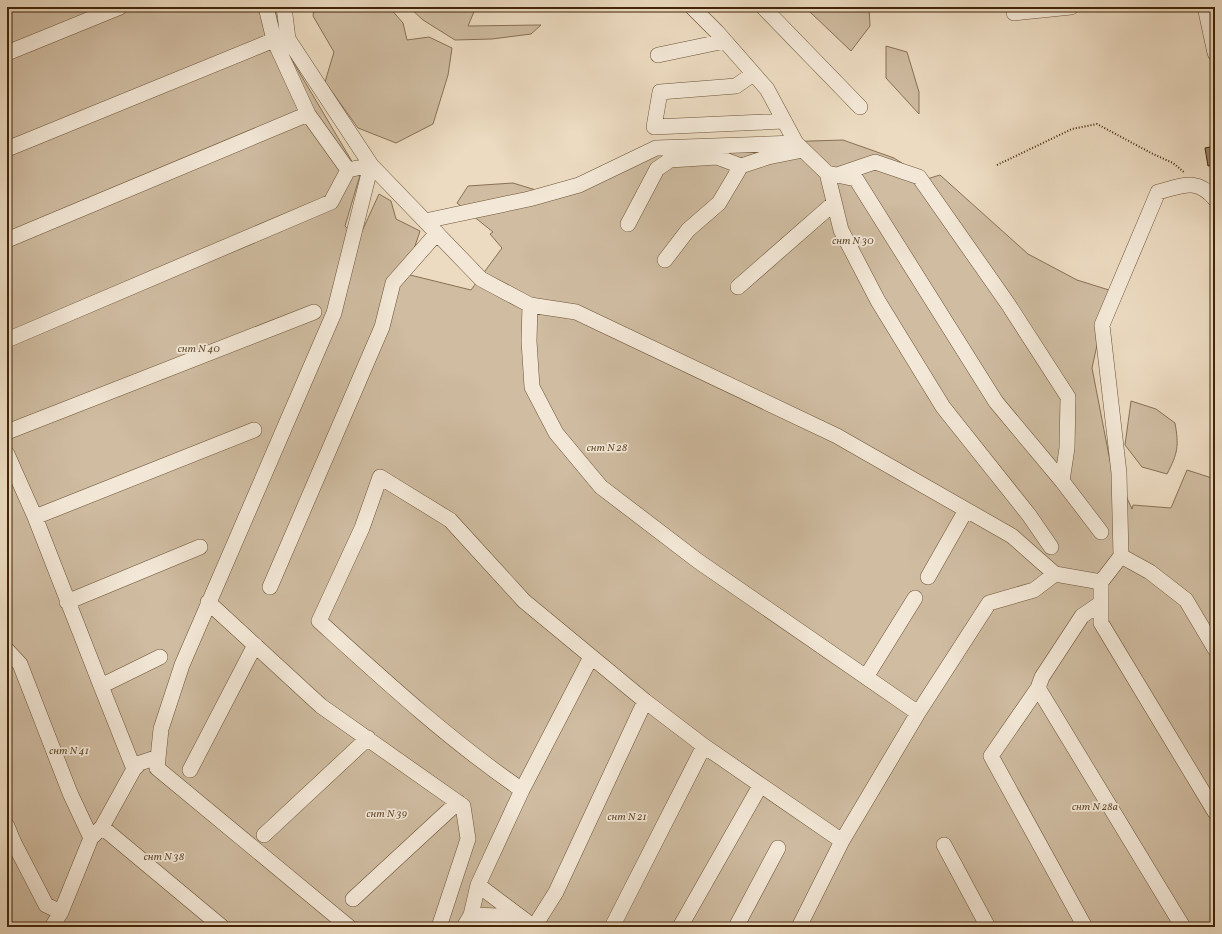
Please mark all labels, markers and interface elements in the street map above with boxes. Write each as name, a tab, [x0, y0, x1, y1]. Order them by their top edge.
park label: снт N 30	[832, 234, 874, 249]
park label: снт N 40	[178, 342, 220, 357]
park label: снт N 28	[587, 441, 628, 456]
park label: снт N 41	[49, 744, 89, 759]
park label: снт N 28а	[1072, 800, 1118, 815]
park label: снт N 39	[367, 807, 408, 822]
park label: снт N 21	[607, 810, 647, 825]
park label: снт N 38	[144, 850, 185, 865]

